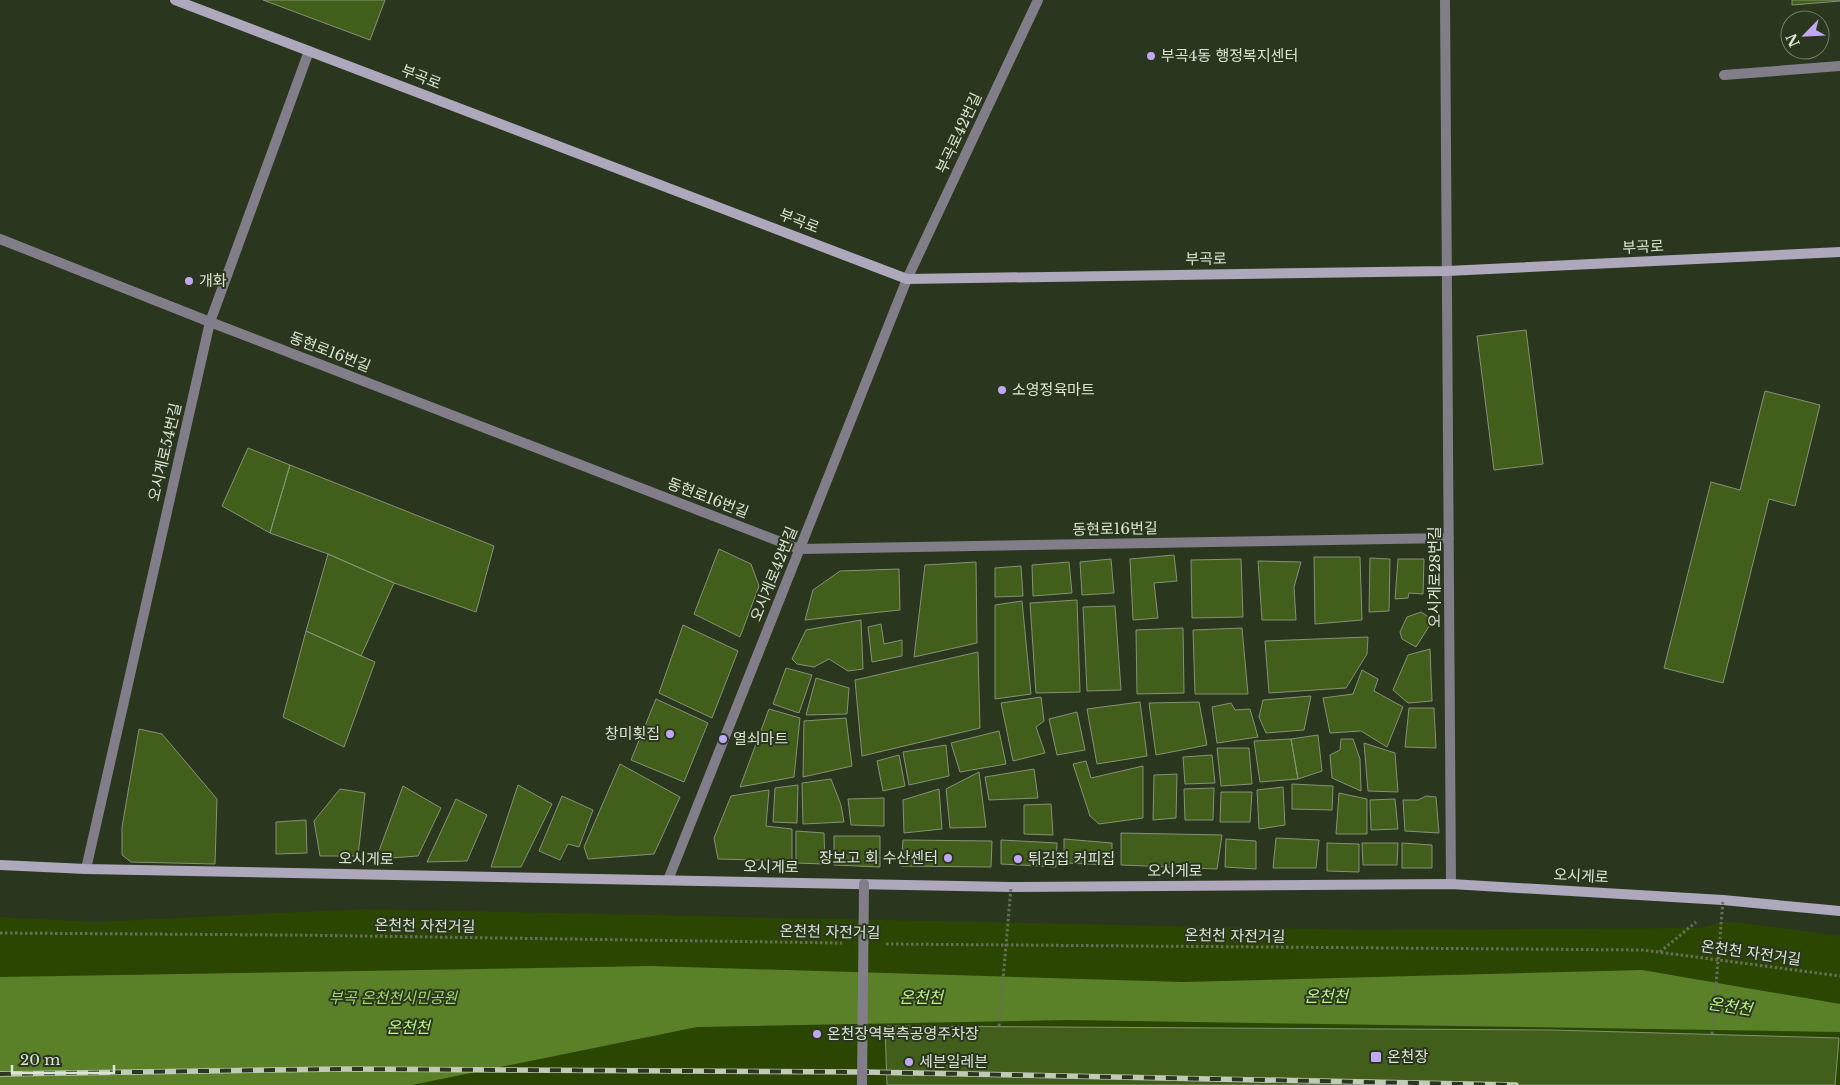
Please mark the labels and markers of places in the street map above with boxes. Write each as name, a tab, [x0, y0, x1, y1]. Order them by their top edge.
place label: 부곡4동 행정복지센터	[1161, 46, 1298, 65]
marker: 부곡4동 행정복지센터	[1145, 50, 1157, 62]
place label: 개화	[199, 271, 227, 290]
marker: 개화	[183, 275, 195, 287]
place label: 소영정육마트	[1012, 380, 1095, 399]
marker: 소영정육마트	[996, 384, 1008, 396]
place label: 창미횟집	[605, 724, 660, 743]
marker: 창미횟집	[664, 728, 676, 740]
place label: 열쇠마트	[733, 729, 788, 748]
marker: 열쇠마트	[717, 733, 729, 745]
place label: 장보고 회 수산센터	[819, 848, 938, 867]
place label: 튀김집 커피집	[1028, 849, 1115, 868]
marker: 장보고 회 수산센터	[942, 852, 954, 864]
marker: 튀김집 커피집	[1012, 853, 1024, 865]
place label: 온천장역북측공영주차장	[827, 1024, 979, 1043]
marker: 온천장역북측공영주차장	[811, 1028, 823, 1040]
place label: 온천장	[1387, 1047, 1429, 1066]
marker: 온천장	[1369, 1050, 1383, 1064]
place label: 세븐일레븐	[919, 1052, 988, 1071]
marker: 세븐일레븐	[903, 1056, 915, 1068]

